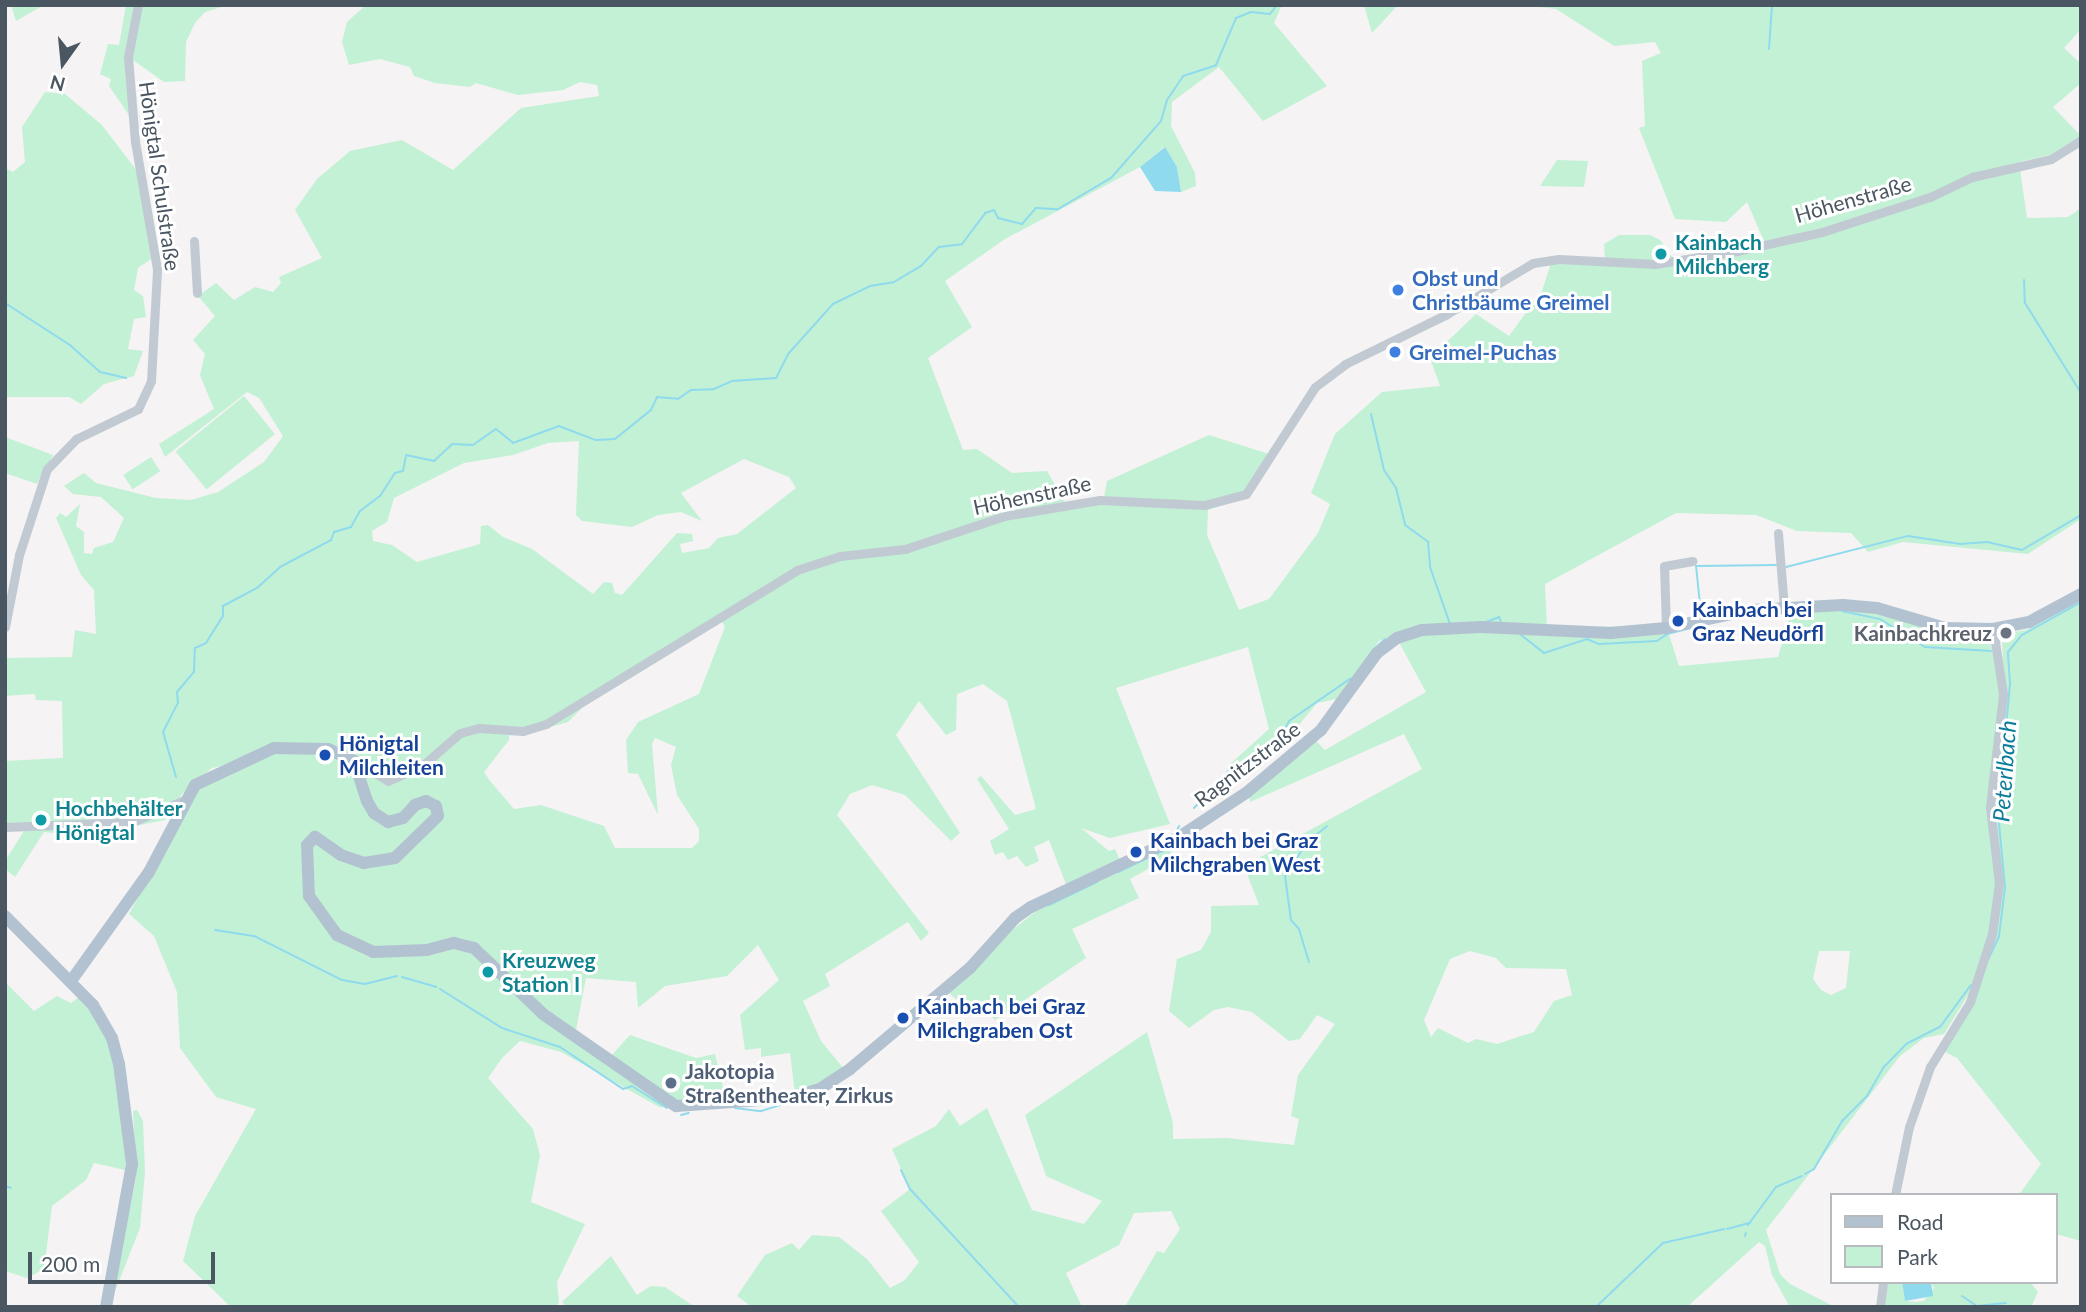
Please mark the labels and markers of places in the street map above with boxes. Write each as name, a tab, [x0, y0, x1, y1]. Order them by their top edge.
place label: Kainbach Milchberg	[1675, 229, 1769, 279]
marker: Kainbach Milchberg	[1653, 246, 1669, 262]
place label: Obst und Christbäume Greimel	[1412, 265, 1609, 315]
marker: Obst und Christbäume Greimel	[1390, 282, 1406, 298]
place label: Greimel-Puchas	[1409, 339, 1557, 365]
marker: Greimel-Puchas	[1387, 344, 1403, 360]
place label: Kainbach bei Graz Neudörfl	[1692, 596, 1824, 646]
marker: Kainbach bei Graz Neudörfl	[1670, 613, 1686, 629]
place label: Kainbachkreuz	[1854, 620, 1992, 646]
marker: Kainbachkreuz	[1998, 625, 2014, 641]
place label: Hönigtal Milchleiten	[339, 730, 444, 780]
marker: Hönigtal Milchleiten	[317, 747, 333, 763]
place label: Hochbehälter Hönigtal	[55, 795, 183, 845]
marker: Hochbehälter Hönigtal	[33, 812, 49, 828]
place label: Kainbach bei Graz Milchgraben West	[1150, 827, 1321, 877]
marker: Kainbach bei Graz Milchgraben West	[1128, 844, 1144, 860]
place label: Kreuzweg Station I	[502, 947, 596, 997]
marker: Kreuzweg Station I	[480, 964, 496, 980]
place label: Kainbach bei Graz Milchgraben Ost	[917, 993, 1086, 1043]
marker: Kainbach bei Graz Milchgraben Ost	[895, 1010, 911, 1026]
place label: Jakotopia Straßentheater, Zirkus	[685, 1058, 893, 1108]
marker: Jakotopia Straßentheater, Zirkus	[663, 1075, 679, 1091]

